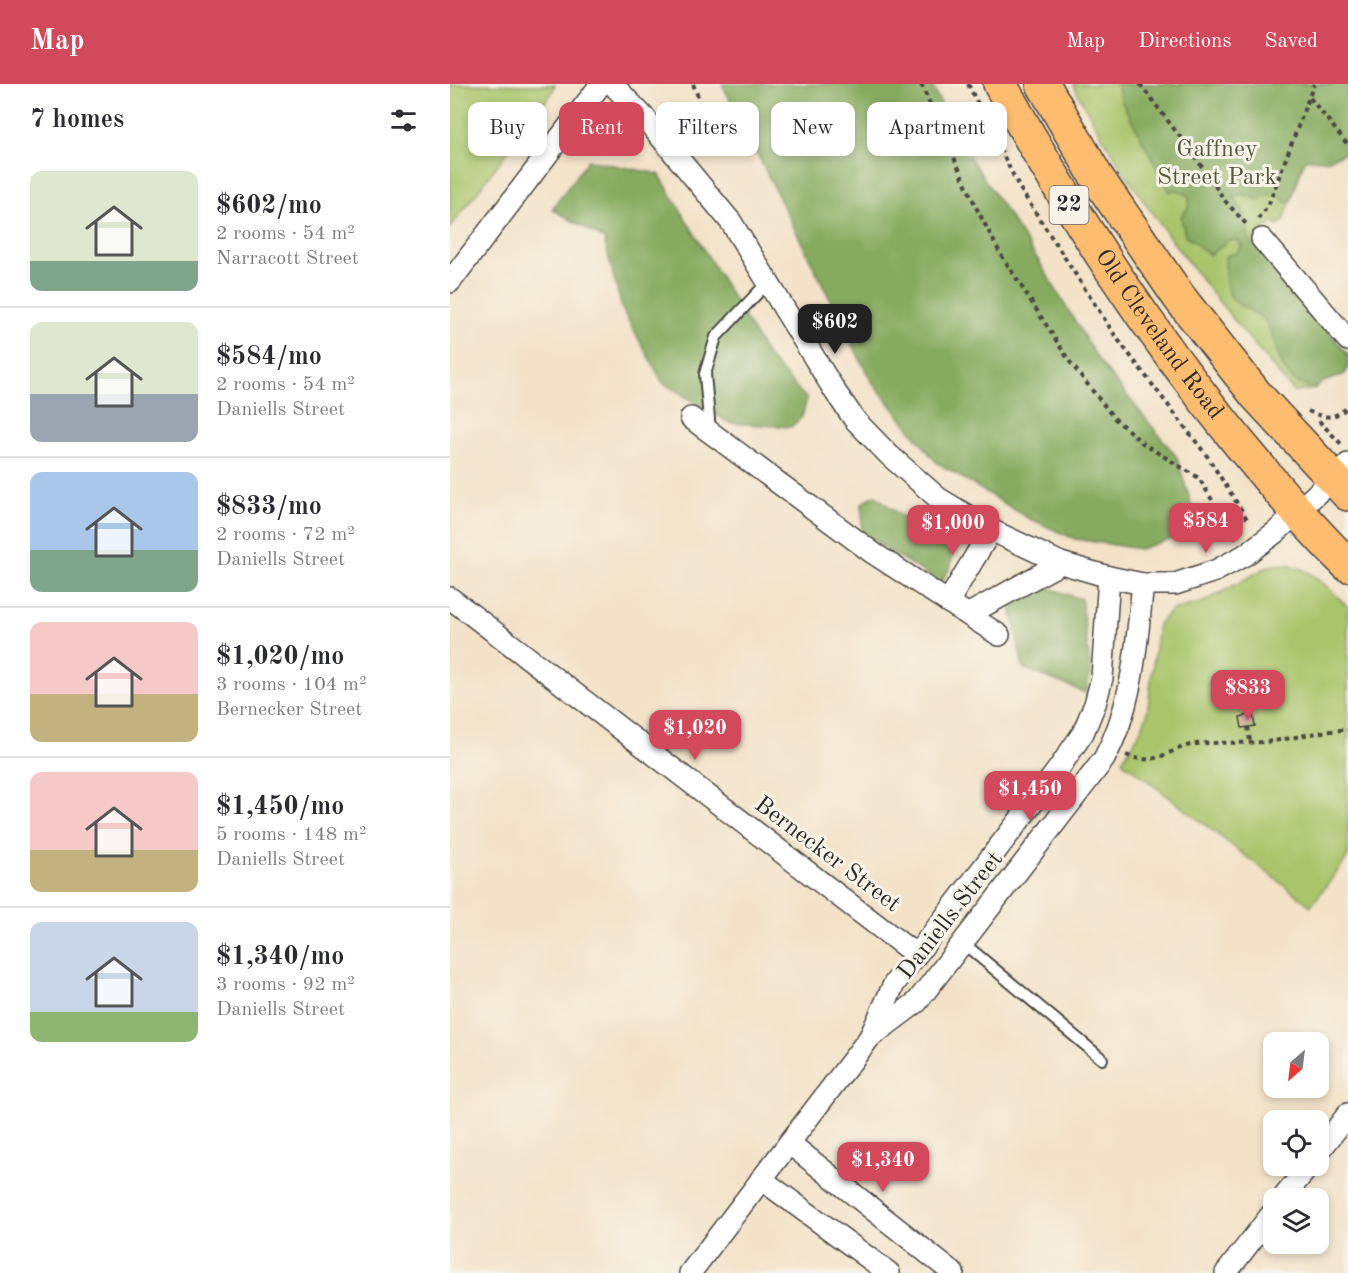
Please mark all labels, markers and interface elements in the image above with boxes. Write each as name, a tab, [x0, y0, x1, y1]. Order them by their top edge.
text: Map	[30, 28, 84, 56]
text: Map	[1066, 31, 1105, 52]
text: Directions	[1138, 31, 1232, 52]
text: Saved	[1265, 31, 1318, 52]
chip: Buy	[468, 102, 547, 156]
chip: Rent	[559, 102, 644, 156]
chip: Filters	[656, 102, 759, 156]
chip: New	[771, 102, 855, 156]
chip: Apartment	[867, 102, 1007, 156]
icon: filters	[387, 104, 420, 137]
text: 7 homes	[30, 107, 124, 133]
park label: Gaffney Street Park	[1157, 138, 1277, 190]
road number: 22	[1050, 186, 1088, 224]
text: $602/mo	[216, 193, 322, 219]
icon: home	[78, 195, 150, 267]
text: 2 rooms · 54 m²	[216, 224, 355, 244]
street label: Old Cleveland Road	[1090, 245, 1227, 424]
text: Narracott Street	[216, 249, 359, 269]
pin: $602	[799, 304, 871, 355]
text: $602	[812, 313, 858, 333]
text: $584/mo	[216, 344, 322, 370]
icon: home	[78, 346, 150, 418]
text: 2 rooms · 54 m²	[216, 375, 355, 395]
text: Daniells Street	[216, 400, 345, 420]
text: $833/mo	[216, 494, 322, 520]
icon: home	[78, 496, 150, 568]
pin: $584	[1170, 503, 1242, 554]
pin: $1,000	[904, 505, 1002, 556]
text: $584	[1183, 512, 1229, 532]
text: $1,000	[921, 514, 985, 534]
text: 2 rooms · 72 m²	[216, 525, 355, 545]
text: Daniells Street	[216, 550, 345, 570]
text: $1,020/mo	[216, 644, 344, 670]
icon: home	[78, 646, 150, 718]
pin: $833	[1212, 670, 1284, 721]
text: 3 rooms · 104 m²	[216, 675, 366, 695]
text: $833	[1225, 679, 1271, 699]
text: Bernecker Street	[216, 700, 362, 720]
pin: $1,020	[646, 710, 744, 761]
text: $1,020	[663, 719, 727, 739]
pin: $1,450	[981, 771, 1079, 822]
text: $1,450	[998, 780, 1062, 800]
street label: Bernecker Street	[750, 793, 904, 917]
text: $1,450/mo	[216, 794, 344, 820]
icon: home	[78, 796, 150, 868]
text: 5 rooms · 148 m²	[216, 825, 366, 845]
street label: Daniells Street	[894, 848, 1008, 984]
text: Daniells Street	[216, 850, 345, 870]
text: $1,340/mo	[216, 944, 344, 970]
icon: home	[78, 946, 150, 1018]
text: 3 rooms · 92 m²	[216, 975, 355, 995]
text: Daniells Street	[216, 1000, 345, 1020]
north arrow	[1263, 1032, 1329, 1098]
map controls	[1263, 1032, 1329, 1254]
button: locate	[1263, 1110, 1329, 1176]
pin: $1,340	[834, 1142, 932, 1193]
text: $1,340	[851, 1151, 915, 1171]
button: layers	[1263, 1188, 1329, 1254]

